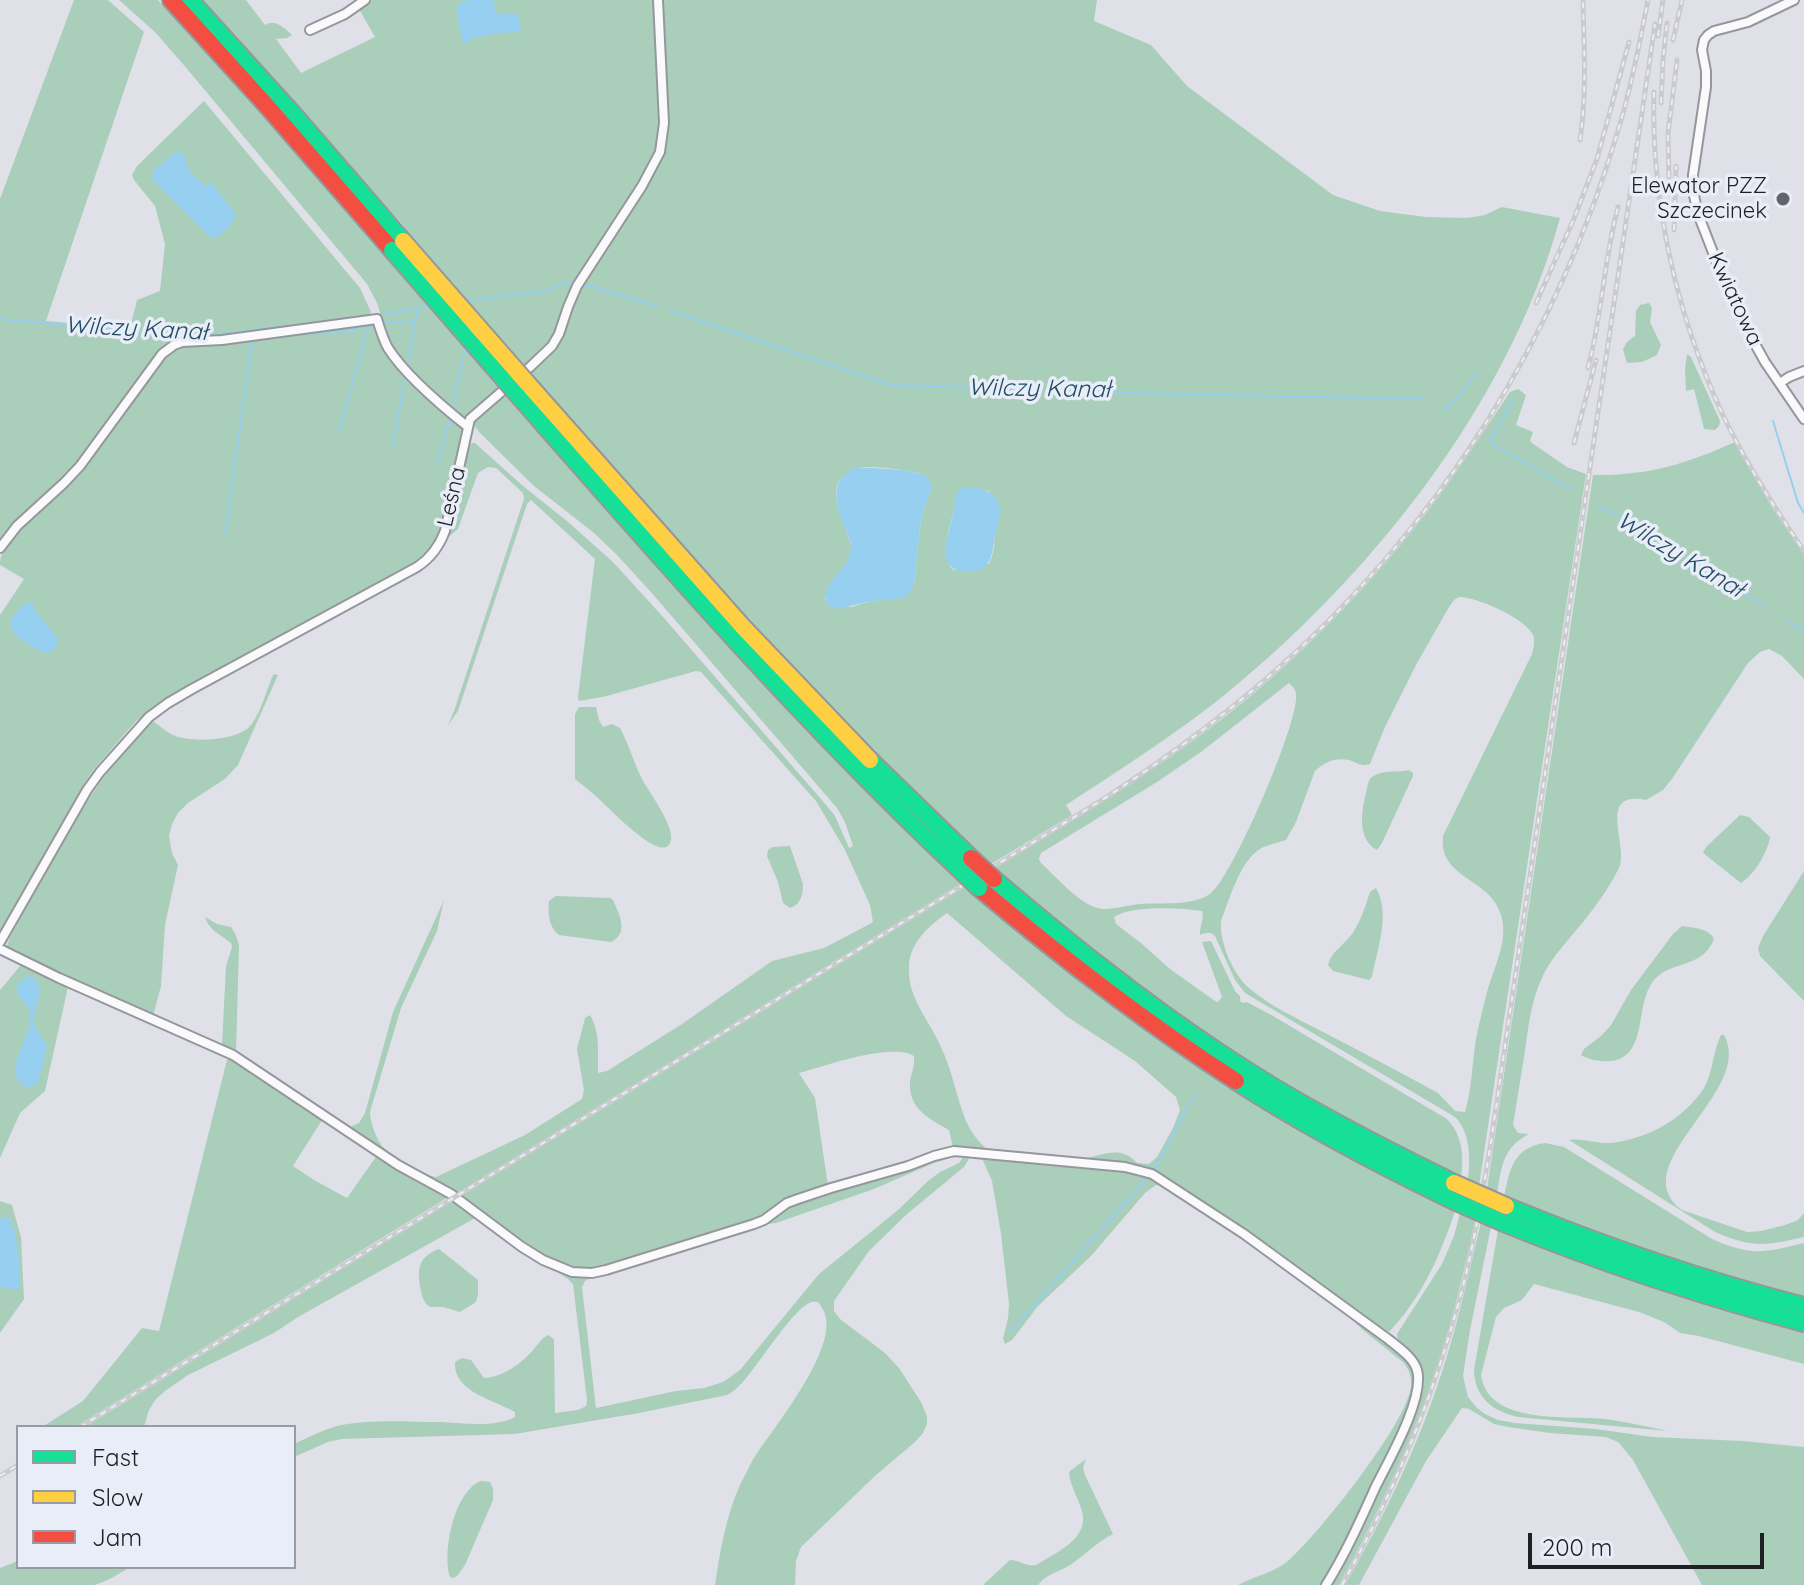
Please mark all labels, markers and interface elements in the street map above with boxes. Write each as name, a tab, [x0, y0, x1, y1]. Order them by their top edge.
place label: Elewator PZZ Szczecinek	[1631, 173, 1767, 224]
marker: Elewator PZZ Szczecinek	[1774, 190, 1792, 208]
street label: Kwiatowa	[1702, 248, 1768, 350]
water label: Wilczy Kanał	[64, 311, 208, 347]
water label: Wilczy Kanał	[968, 373, 1110, 405]
street label: Leśna	[432, 465, 472, 529]
water label: Wilczy Kanał	[1612, 506, 1748, 604]
legend	[16, 1425, 296, 1569]
text: Fast	[92, 1442, 139, 1472]
text: Slow	[92, 1482, 143, 1512]
scale bar	[1532, 1517, 1768, 1567]
text: Jam	[92, 1522, 142, 1552]
text: 200 m	[1542, 1532, 1612, 1562]

